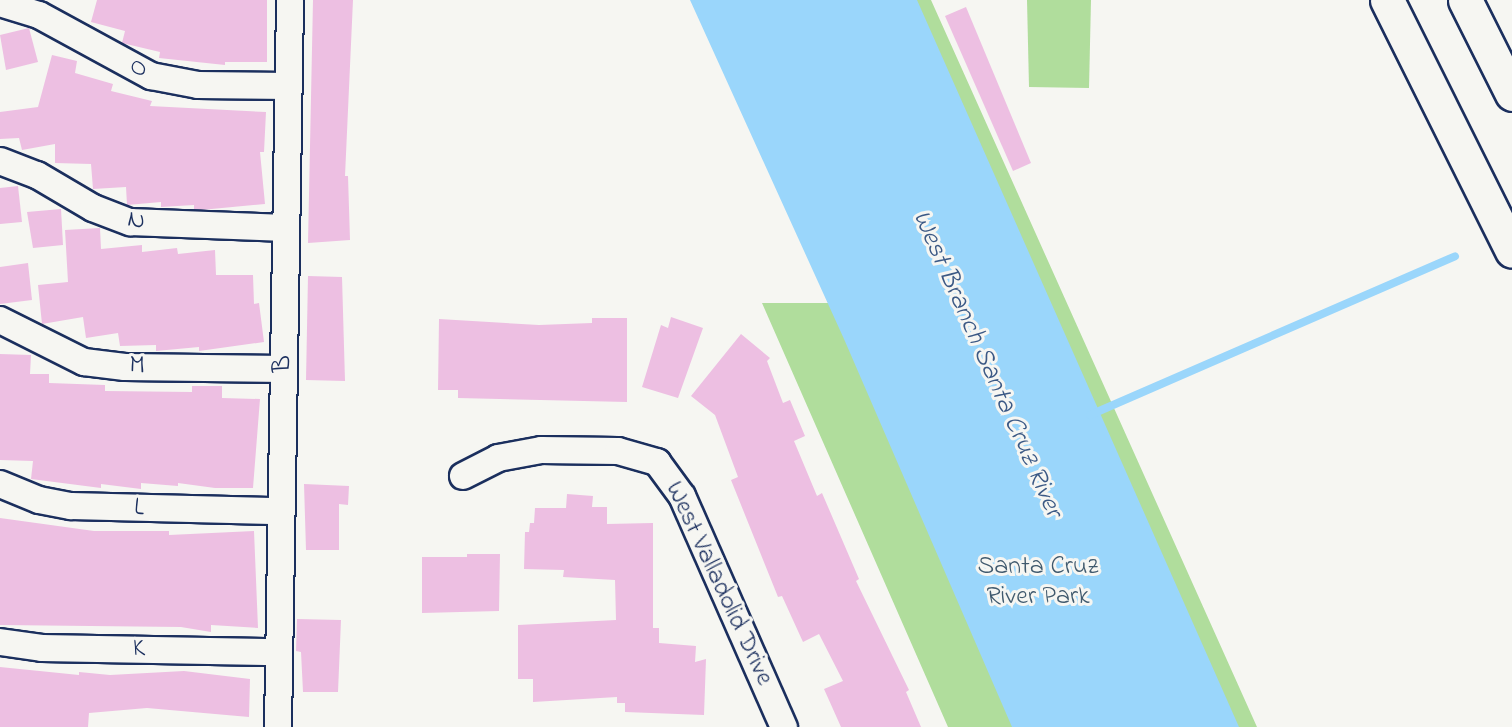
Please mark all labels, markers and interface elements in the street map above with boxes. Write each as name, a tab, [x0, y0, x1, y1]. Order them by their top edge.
street label: O	[124, 51, 152, 87]
street label: N	[124, 205, 148, 239]
water label: West Branch Santa Cruz River	[905, 206, 1069, 522]
street label: M	[129, 351, 145, 383]
street label: B	[268, 355, 300, 373]
street label: West Valladolid Drive	[657, 477, 779, 691]
street label: L	[134, 493, 144, 525]
park label: Santa Cruz River Park	[978, 552, 1098, 614]
street label: K	[132, 634, 146, 666]

